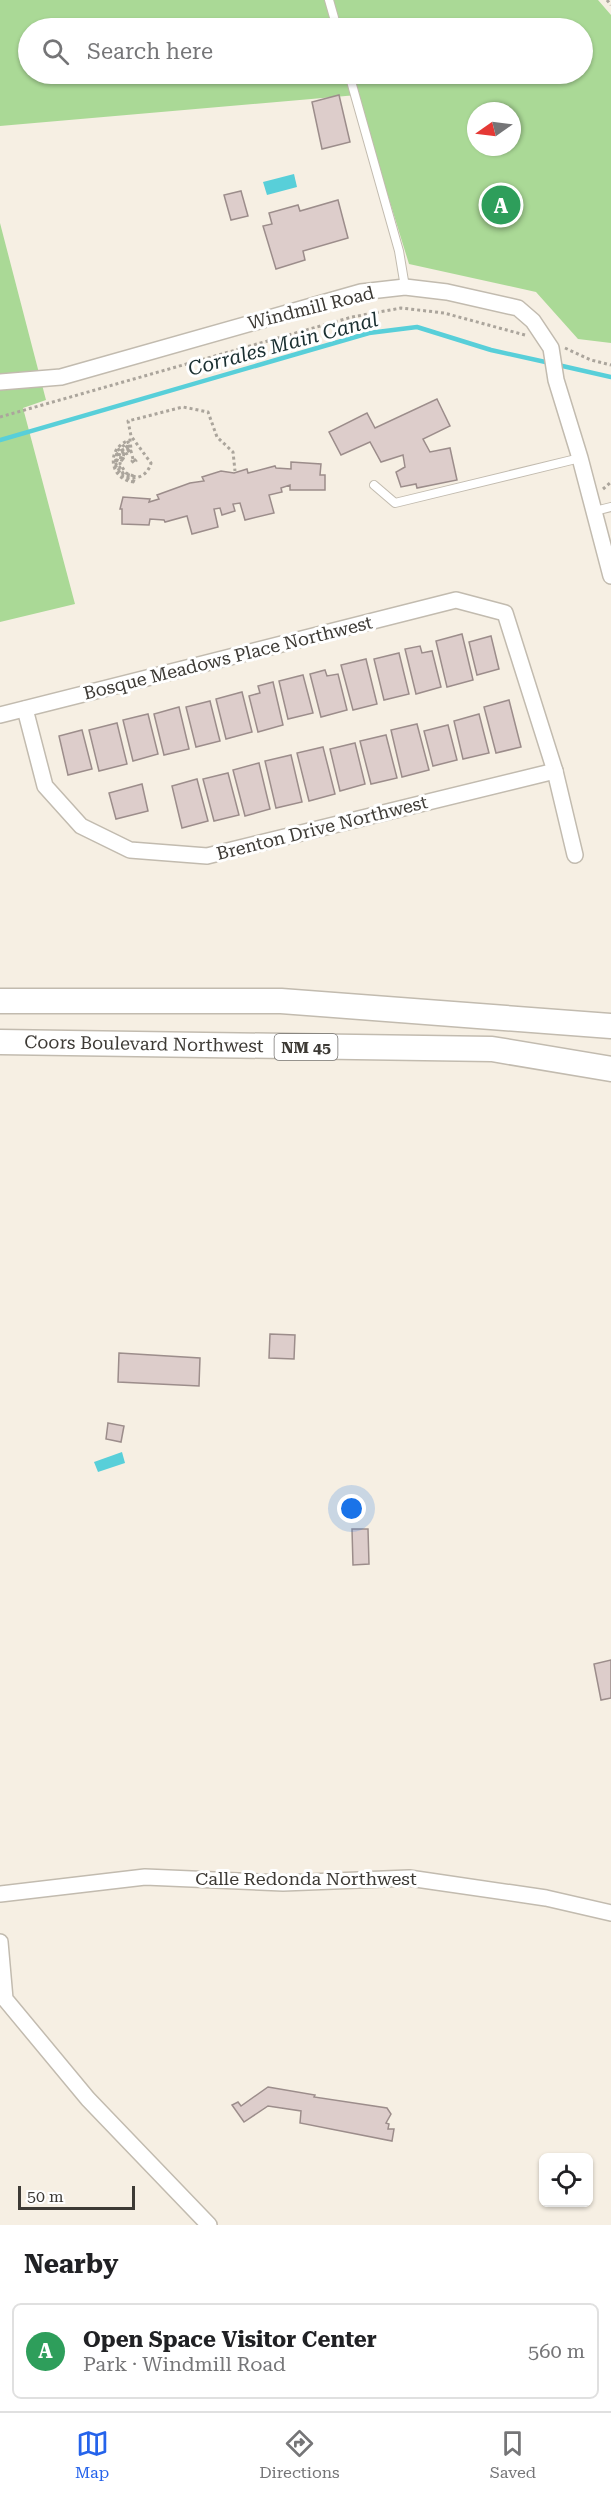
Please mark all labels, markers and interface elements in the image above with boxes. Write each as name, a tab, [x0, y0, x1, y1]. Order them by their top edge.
search box	[18, 18, 593, 84]
icon: search	[39, 35, 72, 68]
text: Search here	[87, 39, 213, 64]
north arrow	[467, 102, 521, 156]
pin: A	[482, 182, 520, 228]
street label: Windmill Road	[246, 282, 377, 333]
water label: Corrales Main Canal	[185, 307, 381, 381]
street label: Bosque Meadows Place Northwest	[81, 611, 375, 704]
street label: Brenton Drive Northwest	[214, 791, 430, 864]
street label: Coors Boulevard Northwest	[24, 1031, 264, 1056]
road number: NM 45	[274, 1034, 338, 1060]
your location	[337, 1494, 366, 1523]
street label: Calle Redonda Northwest	[195, 1868, 417, 1889]
map controls	[539, 2153, 593, 2207]
button: locate	[539, 2153, 593, 2207]
scale bar	[18, 2183, 135, 2210]
text: 50 m	[27, 2187, 64, 2206]
text: Nearby	[24, 2249, 118, 2279]
text: Open Space Visitor Center	[83, 2327, 377, 2352]
text: A	[38, 2339, 53, 2363]
text: 560 m	[528, 2339, 585, 2363]
text: Park · Windmill Road	[83, 2352, 286, 2376]
tab: Map	[75, 2427, 109, 2482]
tab: Directions	[259, 2427, 340, 2482]
tab: Saved	[490, 2427, 536, 2482]

